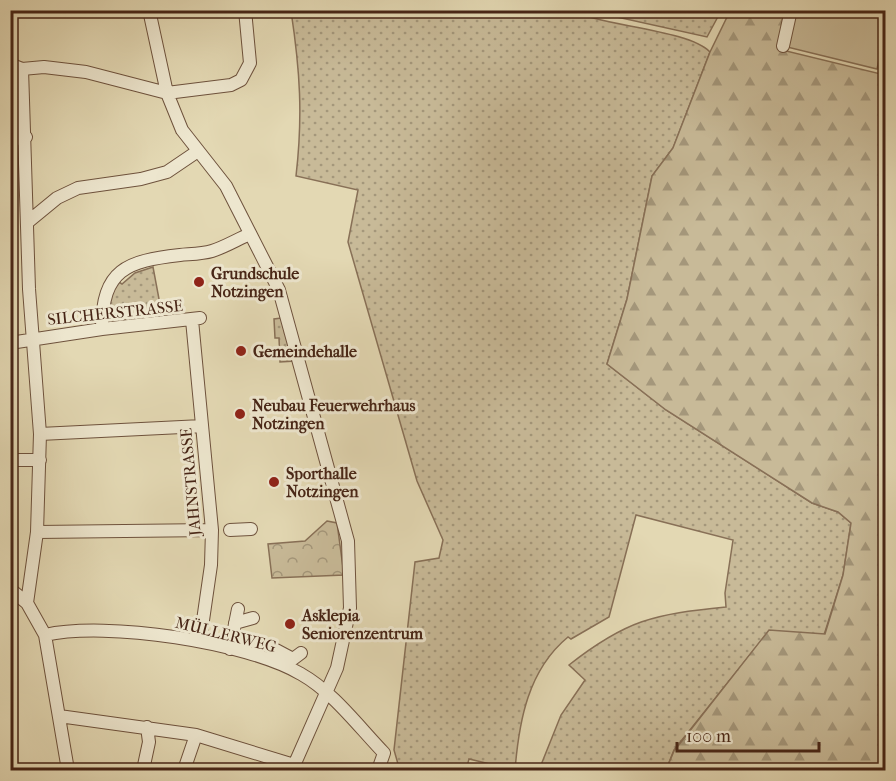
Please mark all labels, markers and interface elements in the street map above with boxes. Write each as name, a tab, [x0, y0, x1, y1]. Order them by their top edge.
place label: Grundschule Notzingen	[211, 264, 299, 302]
marker: Grundschule Notzingen	[192, 275, 206, 289]
street label: SILCHERSTRASSE	[46, 296, 184, 329]
place label: Gemeindehalle	[253, 342, 357, 361]
marker: Gemeindehalle	[234, 344, 248, 358]
place label: Neubau Feuerwehrhaus Notzingen	[252, 396, 416, 434]
marker: Neubau Feuerwehrhaus Notzingen	[233, 407, 247, 421]
street label: JAHNSTRASSE	[176, 427, 205, 539]
place label: Sporthalle Notzingen	[286, 464, 359, 502]
marker: Sporthalle Notzingen	[267, 475, 281, 489]
place label: Asklepia Seniorenzentrum	[301, 606, 424, 643]
street label: MÜLLERWEG	[173, 613, 278, 656]
marker: Asklepia Seniorenzentrum	[283, 617, 297, 631]
scale bar	[677, 715, 820, 753]
text: 100 m	[686, 726, 731, 747]

